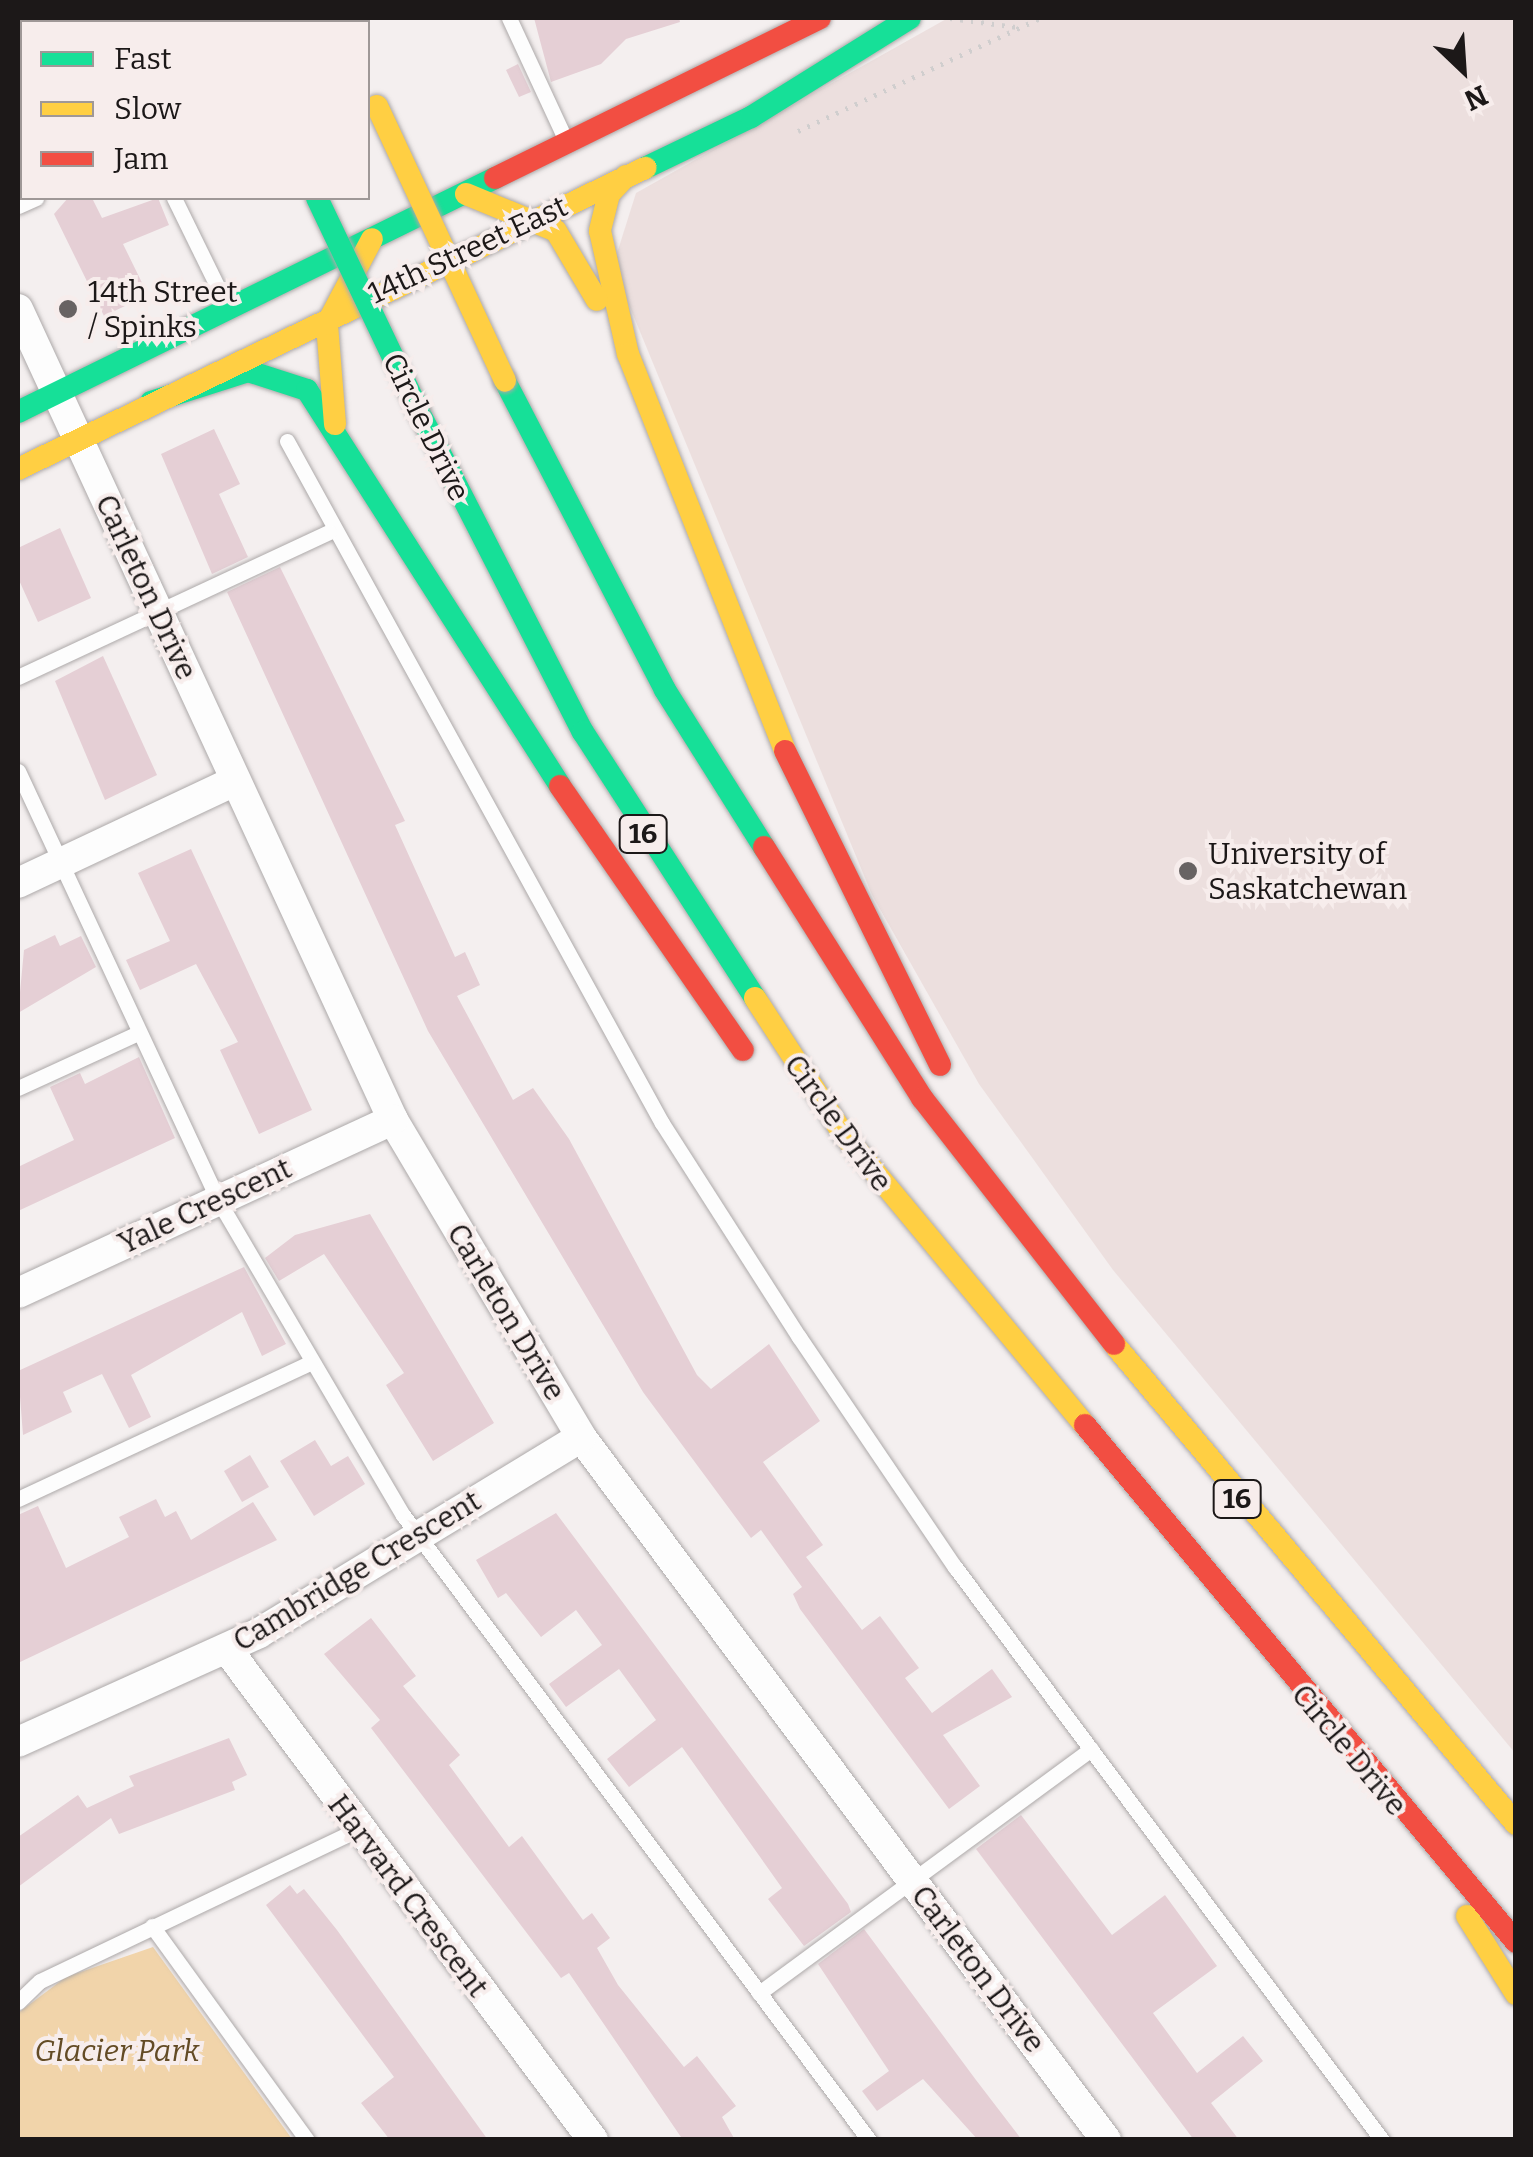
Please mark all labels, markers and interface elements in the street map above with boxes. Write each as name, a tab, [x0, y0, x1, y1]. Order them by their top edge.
legend	[20, 20, 370, 200]
north arrow	[1413, 20, 1513, 120]
text: Fast	[114, 41, 172, 77]
text: N	[1459, 78, 1493, 117]
text: Slow	[114, 91, 181, 127]
text: Jam	[114, 141, 168, 177]
street label: 14th Street East	[363, 188, 573, 312]
place label: 14th Street / Spinks	[88, 274, 238, 344]
marker: 14th Street / Spinks	[57, 298, 79, 320]
street label: Circle Drive	[375, 347, 477, 507]
street label: Carleton Drive	[88, 489, 204, 685]
road number: 16	[618, 811, 668, 857]
place label: University of Saskatchewan	[1208, 836, 1407, 906]
marker: University of Saskatchewan	[1177, 860, 1199, 882]
street label: Circle Drive	[776, 1048, 900, 1198]
street label: Yale Crescent	[113, 1150, 297, 1262]
street label: Carleton Drive	[439, 1217, 573, 1407]
road number: 16	[1212, 1476, 1262, 1522]
street label: Cambridge Crescent	[227, 1483, 487, 1659]
street label: Circle Drive	[1284, 1677, 1414, 1823]
street label: Harvard Crescent	[320, 1788, 496, 2004]
street label: Carleton Drive	[904, 1878, 1052, 2060]
park label: Glacier Park	[34, 2033, 200, 2069]

